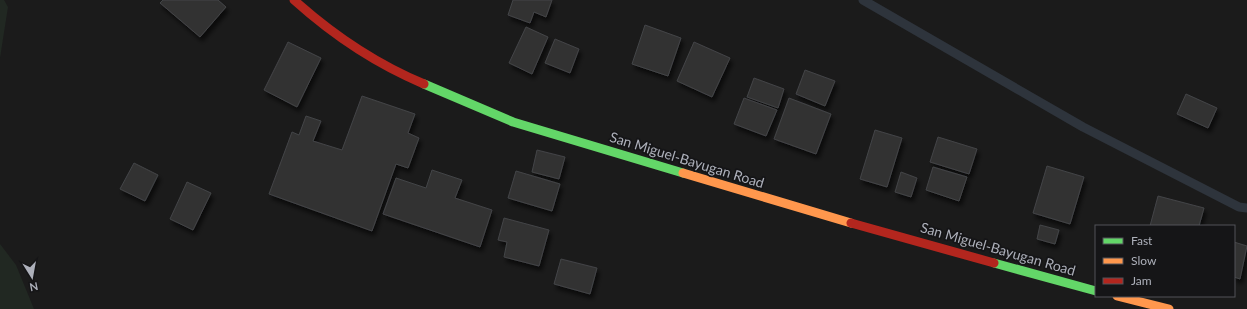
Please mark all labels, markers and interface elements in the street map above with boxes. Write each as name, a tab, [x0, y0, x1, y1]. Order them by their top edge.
street label: San Miguel-Bayugan Road	[608, 128, 766, 191]
street label: San Miguel-Bayugan Road	[919, 218, 1078, 279]
legend	[1095, 225, 1235, 297]
text: Fast	[1131, 233, 1153, 248]
text: Slow	[1131, 253, 1157, 268]
north arrow	[12, 257, 52, 297]
text: Jam	[1131, 273, 1152, 288]
text: N	[29, 280, 39, 294]

